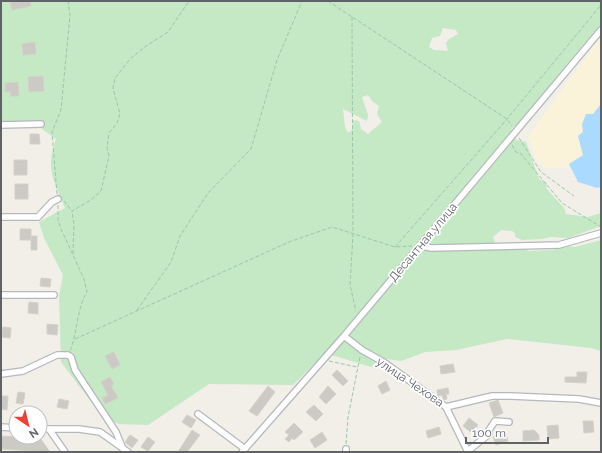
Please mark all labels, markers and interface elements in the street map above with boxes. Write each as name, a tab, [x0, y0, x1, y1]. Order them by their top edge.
street label: Десантная улица	[386, 200, 460, 284]
street label: улица Чехова	[374, 354, 446, 410]
north arrow	[8, 405, 48, 445]
scale bar	[466, 419, 548, 445]
text: N	[26, 425, 41, 441]
text: 100 m	[472, 426, 506, 440]

